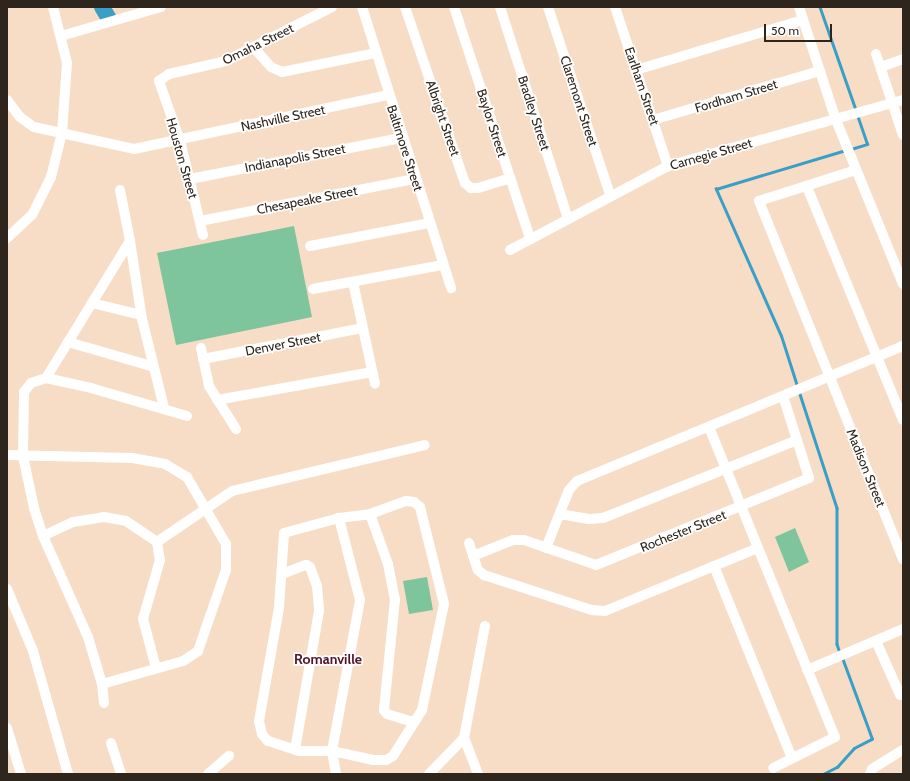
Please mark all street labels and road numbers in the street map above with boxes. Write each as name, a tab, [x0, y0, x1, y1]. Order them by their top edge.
street label: Omaha Street	[220, 20, 296, 68]
street label: Earlham Street	[621, 45, 663, 127]
street label: Claremont Street	[557, 54, 601, 148]
street label: Bradley Street	[515, 74, 553, 152]
street label: Fordham Street	[693, 76, 779, 116]
street label: Albright Street	[423, 78, 463, 158]
street label: Baylor Street	[474, 87, 510, 159]
street label: Nashville Street	[239, 101, 327, 135]
street label: Baltimore Street	[384, 103, 426, 193]
street label: Houston Street	[163, 116, 201, 200]
street label: Carnegie Street	[668, 135, 754, 173]
street label: Indianapolis Street	[243, 141, 347, 175]
street label: Chesapeake Street	[255, 183, 359, 217]
street label: Denver Street	[244, 329, 322, 359]
street label: Madison Street	[843, 427, 889, 509]
street label: Rochester Street	[638, 507, 728, 555]

